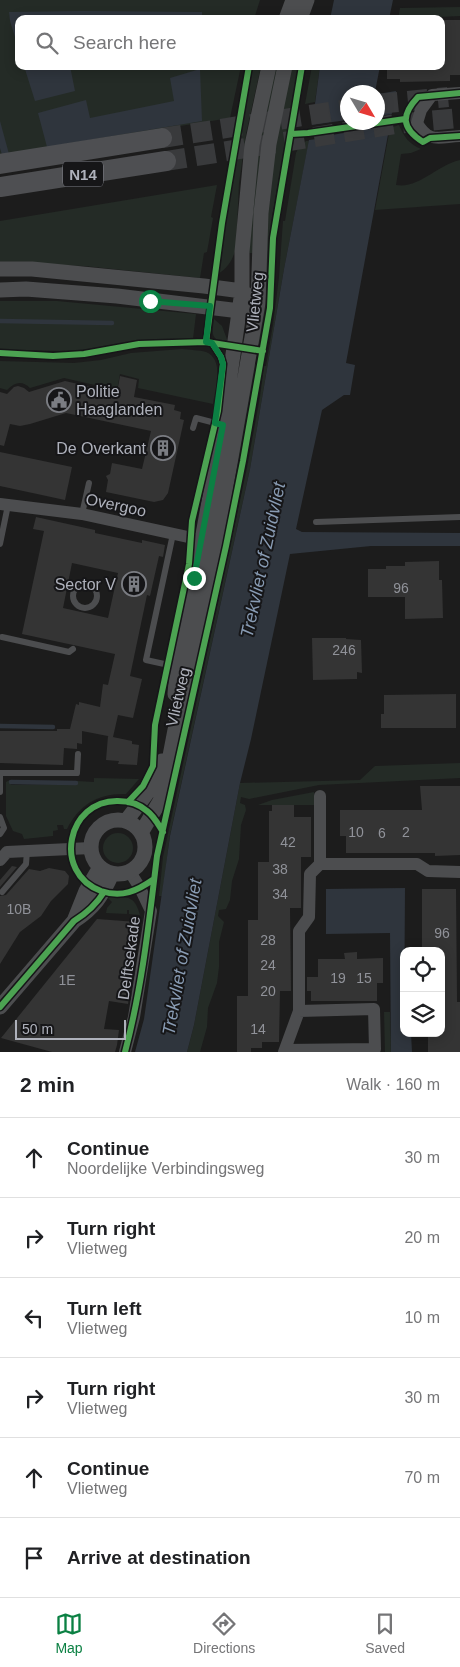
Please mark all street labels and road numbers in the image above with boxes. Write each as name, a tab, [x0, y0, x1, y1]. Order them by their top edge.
road number: N14	[63, 162, 103, 186]
street label: Vlietweg	[243, 271, 267, 333]
street label: Overgoo	[84, 490, 148, 520]
street label: Vlietweg	[163, 666, 193, 728]
street label: Delftsekade	[115, 915, 143, 1001]

